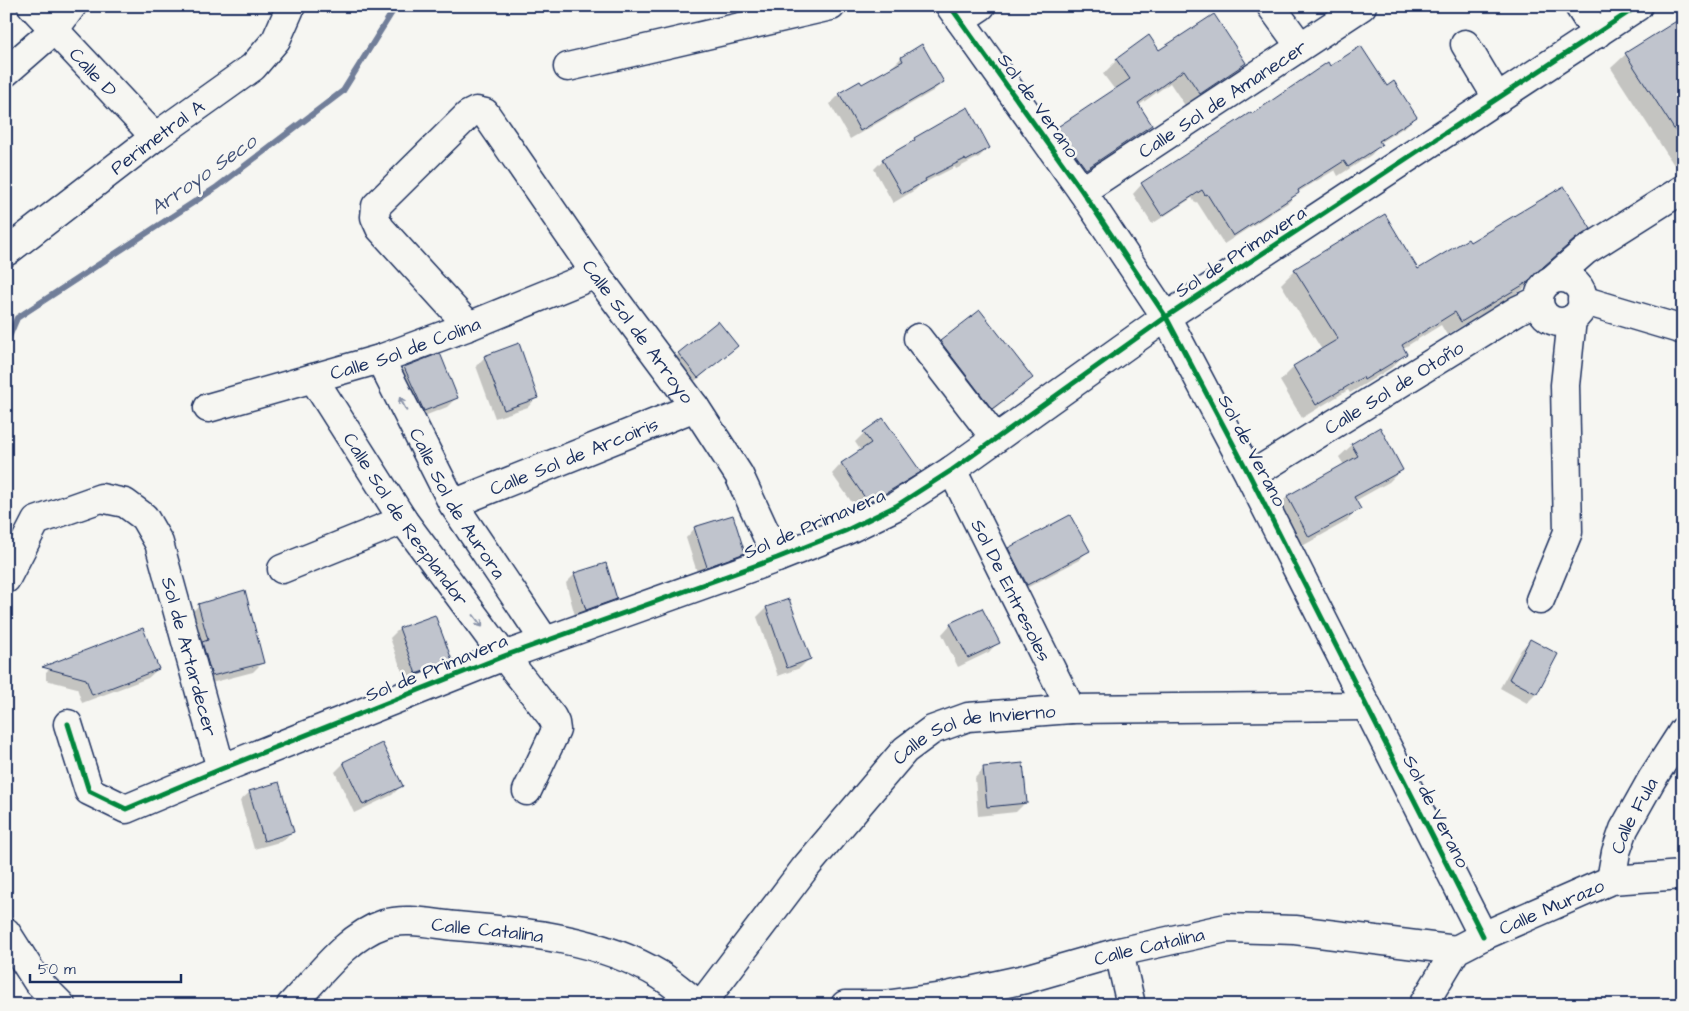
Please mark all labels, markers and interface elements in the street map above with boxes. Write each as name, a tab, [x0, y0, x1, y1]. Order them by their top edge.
street label: Calle Sol de Amanecer	[1133, 34, 1313, 165]
street label: Calle D	[62, 42, 123, 104]
street label: Sol de Verano	[991, 48, 1085, 164]
street label: Perimetral A	[105, 94, 211, 182]
water label: Arroyo Seco	[145, 127, 264, 223]
street label: Sol de Primavera	[1170, 200, 1312, 305]
street label: Calle Sol de Arroyo	[575, 255, 700, 410]
street label: Calle Sol de Colina	[327, 311, 485, 388]
street label: Calle Sol de Otoño	[1320, 335, 1470, 442]
street label: Sol de Verano	[1211, 390, 1293, 512]
one-way arrow	[398, 397, 408, 412]
street label: Calle Sol de Arcoiris	[486, 411, 662, 503]
street label: Calle Sol de Aurora	[402, 424, 512, 585]
street label: Calle Sol de Resplandor	[336, 428, 475, 612]
street label: Sol de Primavera	[740, 482, 890, 566]
street label: Sol De Entresoles	[964, 515, 1057, 666]
street label: Sol de Artardecer	[154, 574, 224, 740]
one-way arrow	[473, 614, 483, 628]
street label: Sol de Primavera	[361, 627, 512, 709]
street label: Calle Sol de Invierno	[886, 698, 1057, 771]
street label: Sol de Verano	[1396, 750, 1476, 873]
street label: Calle Fula	[1604, 773, 1665, 858]
street label: Calle Murazo	[1495, 872, 1609, 942]
street label: Calle Catalina	[430, 911, 546, 951]
street label: Calle Catalina	[1091, 921, 1207, 973]
scale bar	[30, 951, 181, 983]
text: 50 m	[38, 959, 76, 980]

